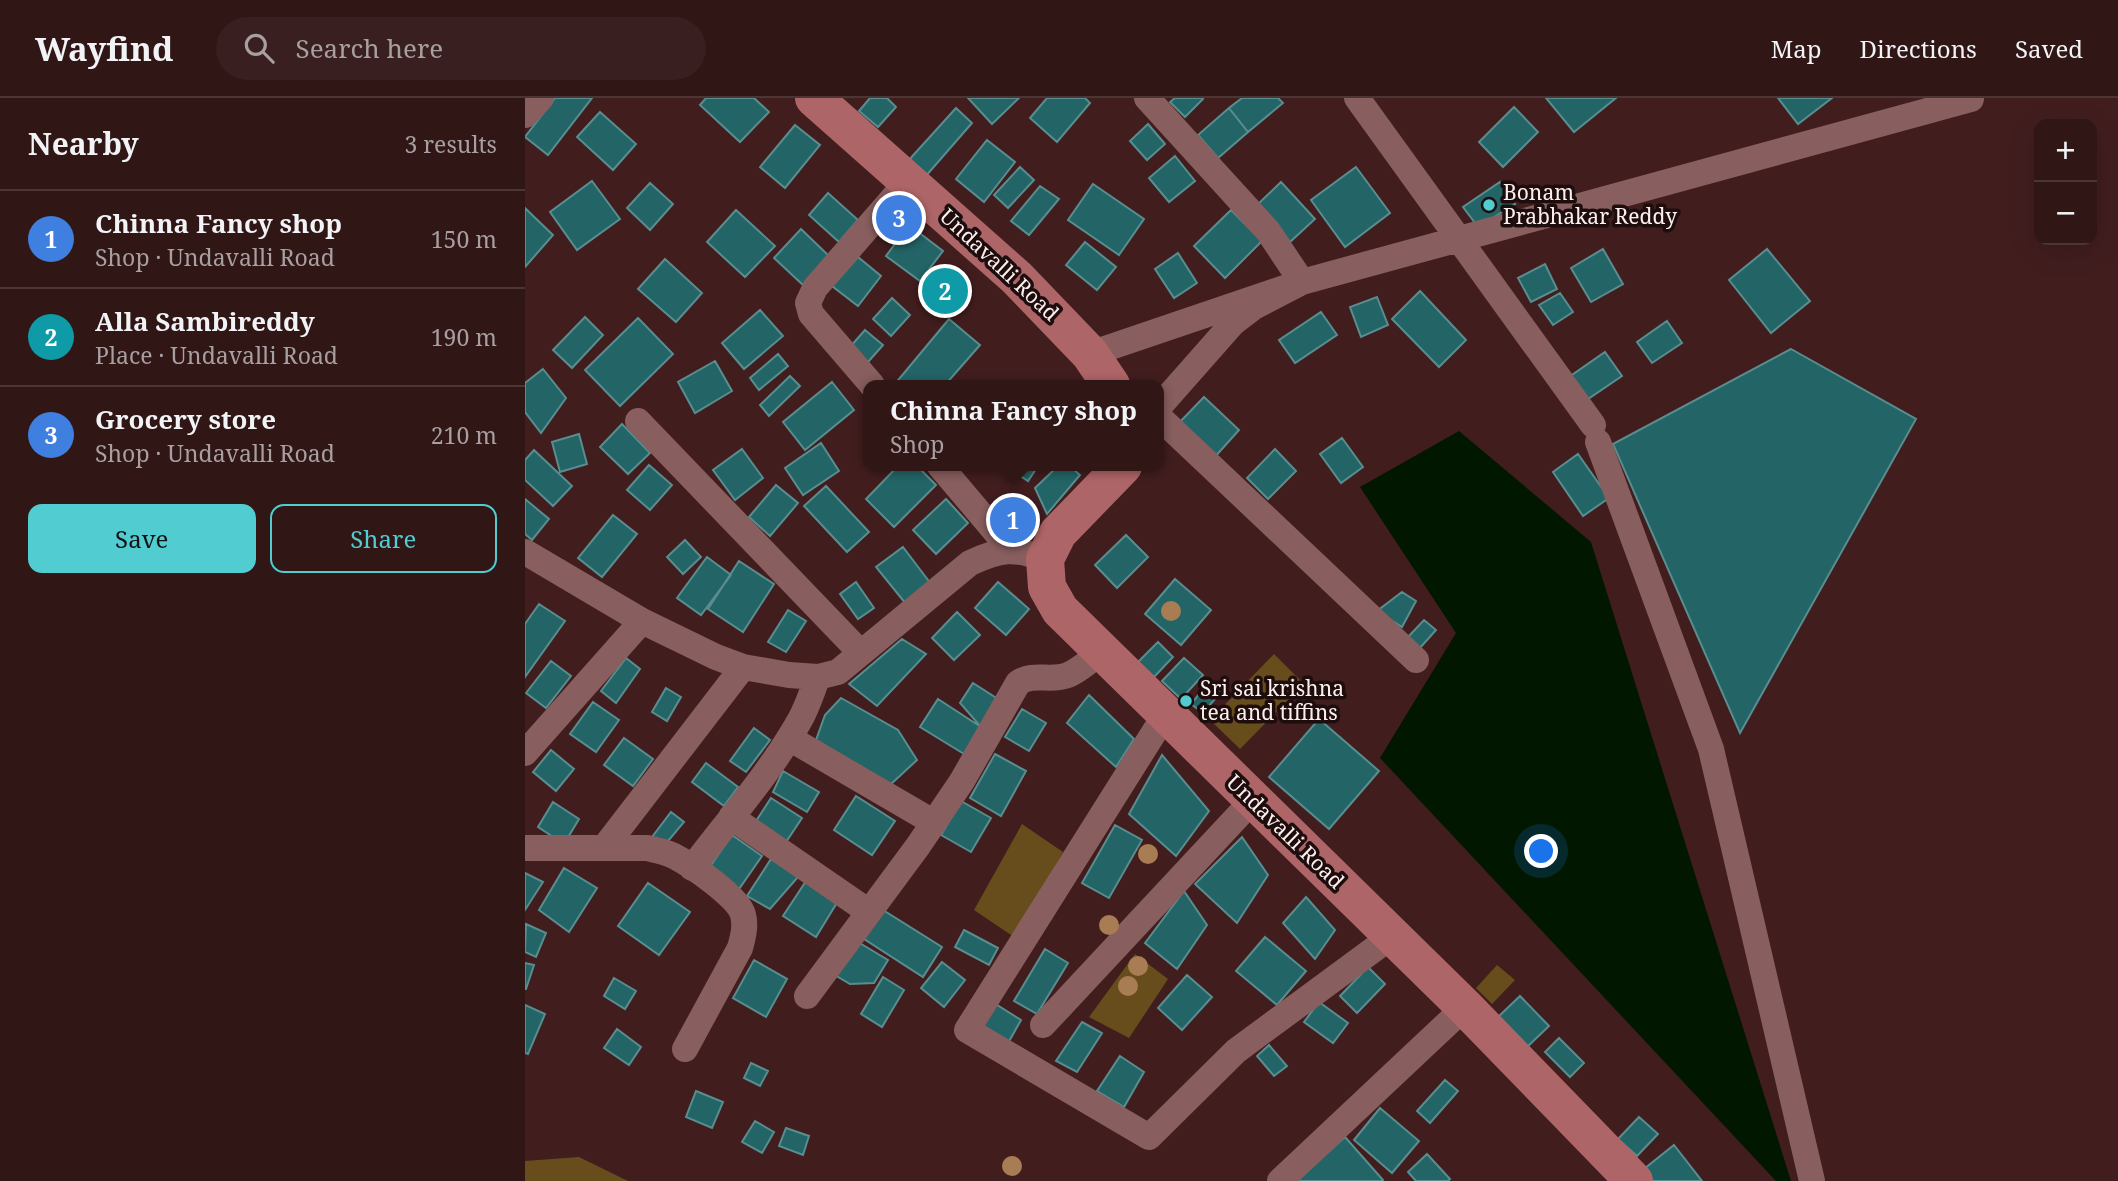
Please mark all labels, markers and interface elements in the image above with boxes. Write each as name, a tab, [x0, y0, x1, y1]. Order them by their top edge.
search box	[216, 17, 706, 80]
text: Wayfind	[35, 26, 174, 71]
icon: search	[240, 29, 278, 67]
text: Search here	[296, 30, 443, 66]
text: Map	[1771, 32, 1822, 65]
text: Directions	[1860, 32, 1977, 65]
text: Saved	[2015, 32, 2083, 65]
map controls	[2034, 119, 2097, 245]
button: +	[2034, 119, 2097, 182]
text: Nearby	[28, 123, 139, 164]
text: 3 results	[404, 128, 497, 160]
place label: Bonam Prabhakar Reddy	[1503, 178, 1677, 230]
button: −	[2034, 182, 2097, 245]
pin: 3	[876, 192, 922, 244]
marker: Bonam Prabhakar Reddy	[1481, 197, 1497, 213]
street label: Undavalli Road	[934, 202, 1065, 327]
text: Chinna Fancy shop	[95, 205, 342, 241]
text: 1	[45, 223, 58, 255]
text: 150 m	[431, 223, 497, 255]
text: Shop · Undavalli Road	[95, 241, 335, 273]
pin: 2	[922, 265, 968, 317]
text: Alla Sambireddy	[95, 303, 315, 339]
text: 2	[45, 321, 58, 353]
text: 190 m	[431, 321, 497, 353]
text: Place · Undavalli Road	[95, 339, 338, 371]
popup	[863, 380, 1164, 471]
text: Chinna Fancy shop	[890, 392, 1137, 428]
text: Grocery store	[95, 401, 276, 437]
text: 3	[45, 419, 58, 451]
text: 210 m	[431, 419, 497, 451]
text: Shop	[890, 428, 944, 460]
text: Shop · Undavalli Road	[95, 437, 335, 469]
pin: 1	[990, 494, 1036, 546]
button: Save	[28, 504, 256, 573]
button: Share	[270, 504, 497, 573]
place label: Sri sai krishna tea and tiffins	[1200, 674, 1344, 726]
marker: Sri sai krishna tea and tiffins	[1178, 693, 1194, 709]
street label: Undavalli Road	[1221, 768, 1351, 895]
your location	[1524, 834, 1558, 868]

